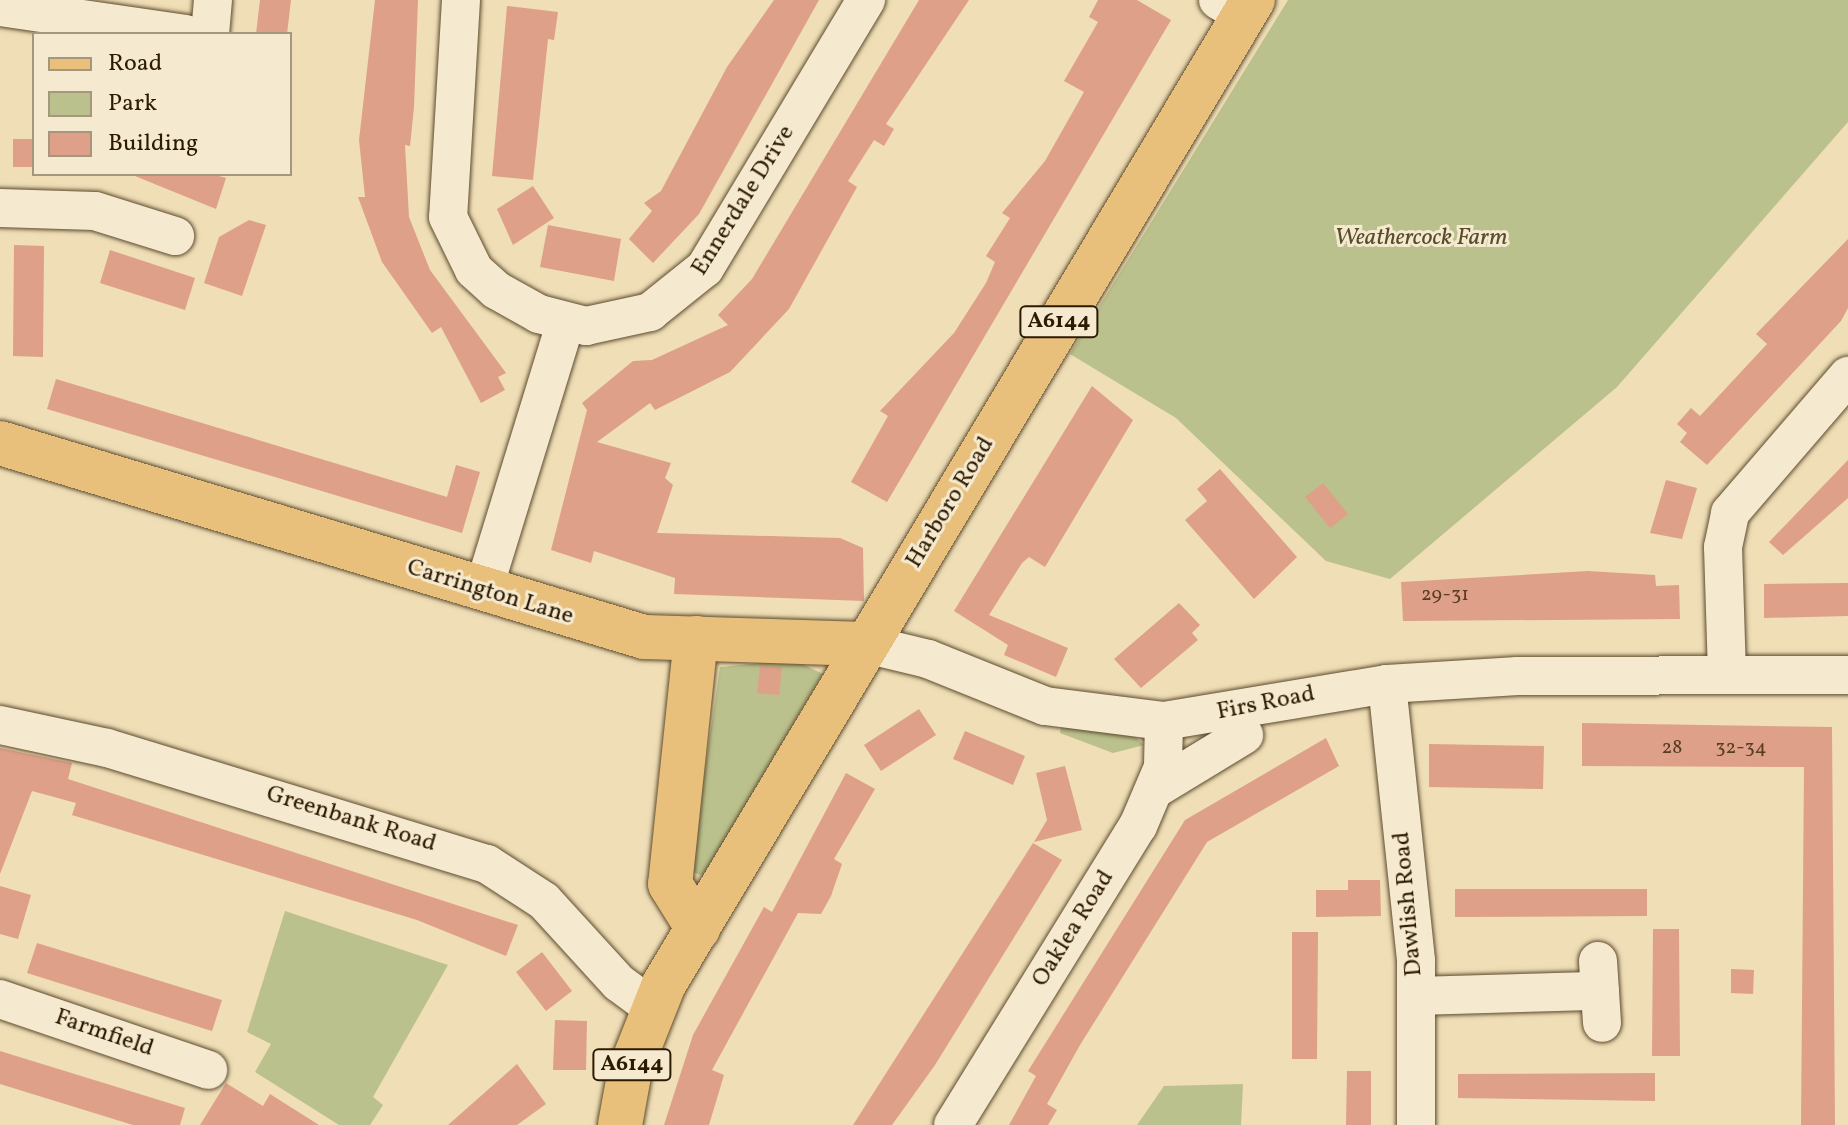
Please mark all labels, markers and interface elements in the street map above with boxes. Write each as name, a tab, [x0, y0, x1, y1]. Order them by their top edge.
legend	[32, 32, 292, 176]
text: Road	[108, 47, 162, 81]
text: Park	[108, 87, 157, 121]
street label: Ennerdale Drive	[686, 120, 802, 282]
text: Building	[108, 127, 198, 161]
park label: Weathercock Farm	[1335, 225, 1507, 253]
road number: A6144	[1019, 304, 1099, 340]
street label: Harboro Road	[901, 432, 1001, 574]
street label: Carrington Lane	[403, 554, 577, 632]
house number: 29-31	[1421, 583, 1469, 607]
street label: Firs Road	[1215, 680, 1317, 728]
house number: 28	[1662, 736, 1682, 760]
house number: 32-34	[1715, 736, 1767, 760]
street label: Greenbank Road	[263, 780, 439, 860]
street label: Dawlish Road	[1388, 830, 1430, 978]
street label: Oaklea Road	[1027, 865, 1121, 993]
street label: Farmfield	[51, 1004, 157, 1064]
road number: A6144	[592, 1047, 672, 1083]

